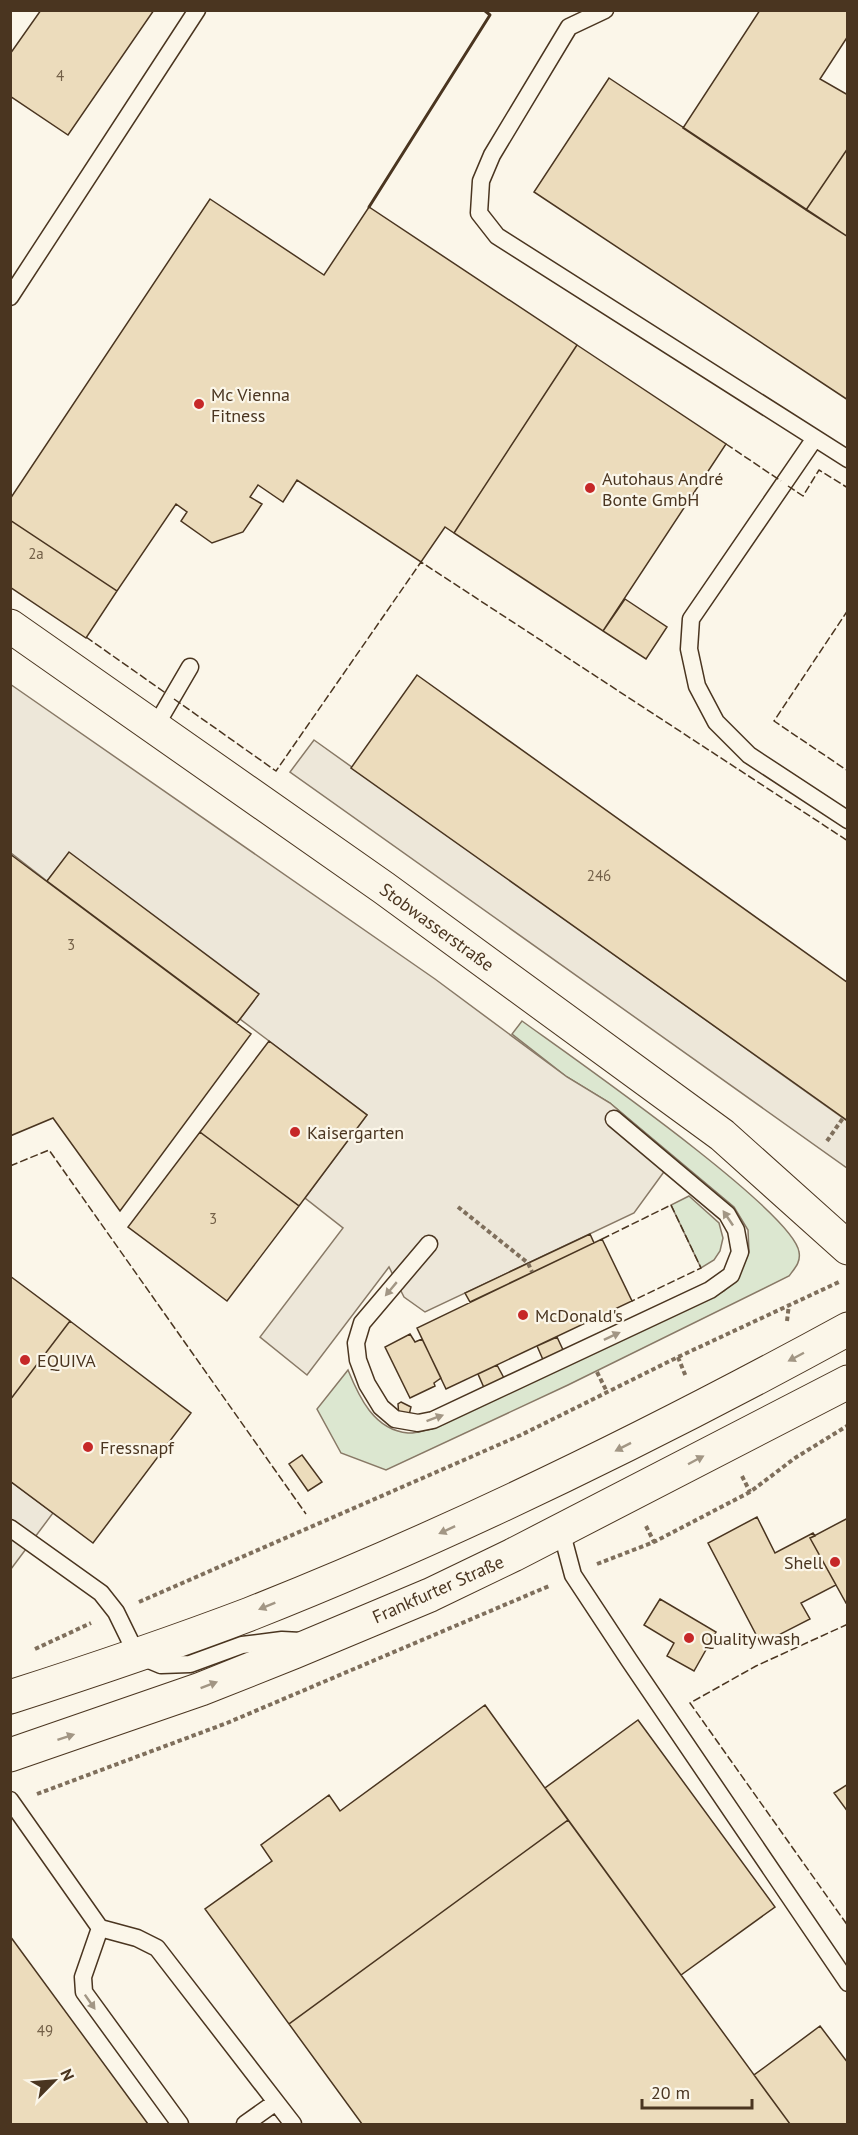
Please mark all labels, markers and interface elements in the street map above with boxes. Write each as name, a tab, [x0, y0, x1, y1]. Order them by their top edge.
house number: 4	[56, 66, 64, 85]
place label: Mc Vienna Fitness	[211, 383, 290, 427]
marker: Mc Vienna Fitness	[192, 397, 206, 411]
place label: Autohaus André Bonte GmbH	[602, 467, 723, 511]
marker: Autohaus André Bonte GmbH	[583, 481, 597, 495]
house number: 2a	[28, 544, 44, 563]
house number: 246	[587, 866, 611, 885]
street label: Stobwasserstraße	[375, 878, 499, 976]
house number: 3	[67, 935, 75, 954]
place label: Kaisergarten	[307, 1121, 404, 1144]
marker: Kaisergarten	[288, 1125, 302, 1139]
house number: 3	[209, 1209, 217, 1228]
one-way arrow	[723, 1210, 734, 1227]
one-way arrow	[385, 1281, 398, 1297]
place label: McDonald's	[535, 1304, 623, 1327]
marker: McDonald's	[516, 1308, 530, 1322]
one-way arrow	[604, 1332, 621, 1341]
place label: EQUIVA	[37, 1349, 96, 1372]
one-way arrow	[787, 1352, 804, 1362]
marker: EQUIVA	[18, 1353, 32, 1367]
one-way arrow	[426, 1412, 444, 1422]
place label: Fressnapf	[100, 1436, 175, 1459]
marker: Fressnapf	[81, 1440, 95, 1454]
one-way arrow	[615, 1442, 632, 1452]
one-way arrow	[687, 1456, 704, 1465]
one-way arrow	[438, 1526, 455, 1535]
street label: Frankfurter Straße	[369, 1550, 507, 1628]
place label: Shell	[784, 1551, 824, 1574]
marker: Shell	[828, 1555, 842, 1569]
one-way arrow	[258, 1602, 276, 1612]
place label: Quality wash	[701, 1627, 800, 1650]
marker: Quality wash	[682, 1631, 696, 1645]
one-way arrow	[200, 1680, 218, 1690]
one-way arrow	[57, 1732, 75, 1741]
one-way arrow	[84, 1995, 96, 2010]
house number: 49	[37, 2021, 53, 2040]
north arrow	[24, 2051, 84, 2111]
text: N	[56, 2066, 79, 2084]
scale bar	[642, 2072, 752, 2110]
text: 20 m	[651, 2081, 690, 2104]

